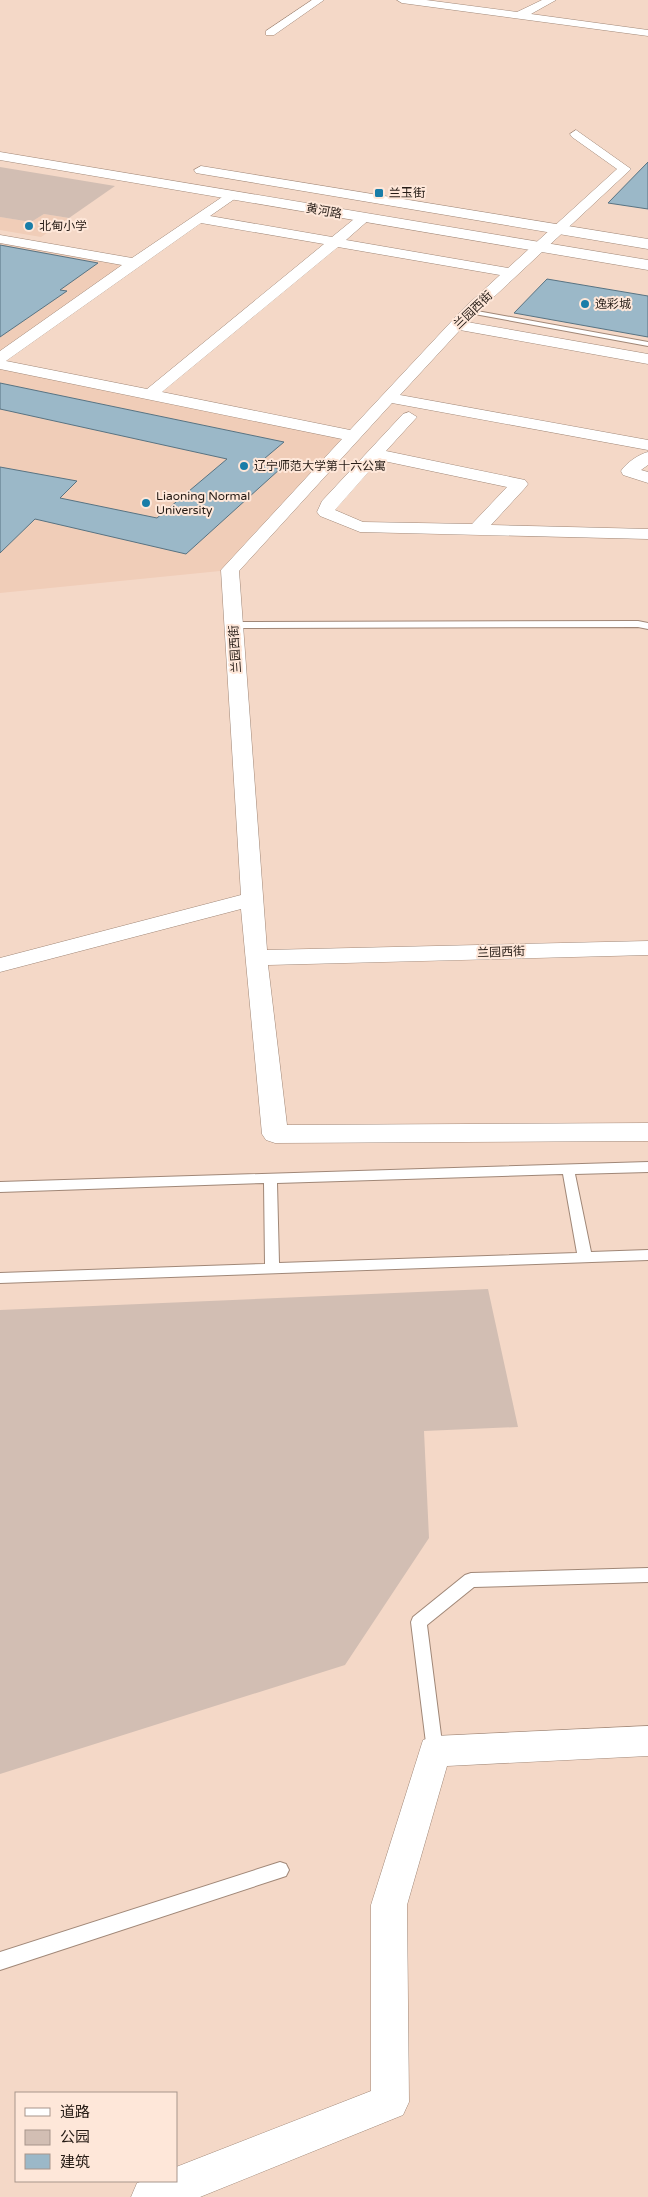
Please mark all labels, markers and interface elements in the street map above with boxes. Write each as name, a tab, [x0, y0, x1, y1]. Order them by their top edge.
place label: 兰玉街	[389, 186, 425, 200]
marker: 兰玉街	[373, 187, 385, 199]
street label: 黄河路	[305, 201, 343, 221]
place label: 北甸小学	[39, 219, 87, 233]
marker: 北甸小学	[23, 220, 35, 232]
street label: 兰园西街	[451, 288, 495, 332]
place label: 逸彩城	[595, 297, 631, 311]
marker: 逸彩城	[579, 298, 591, 310]
place label: 辽宁师范大学第十六公寓	[254, 459, 386, 473]
marker: 辽宁师范大学第十六公寓	[238, 460, 250, 472]
place label: Liaoning Normal University	[156, 489, 250, 517]
marker: Liaoning Normal University	[140, 497, 152, 509]
street label: 兰园西街	[226, 625, 244, 673]
street label: 兰园西街	[477, 944, 525, 960]
legend	[15, 2092, 178, 2182]
text: 道路	[60, 2103, 90, 2121]
text: 公园	[60, 2128, 90, 2146]
text: 建筑	[60, 2153, 90, 2171]

